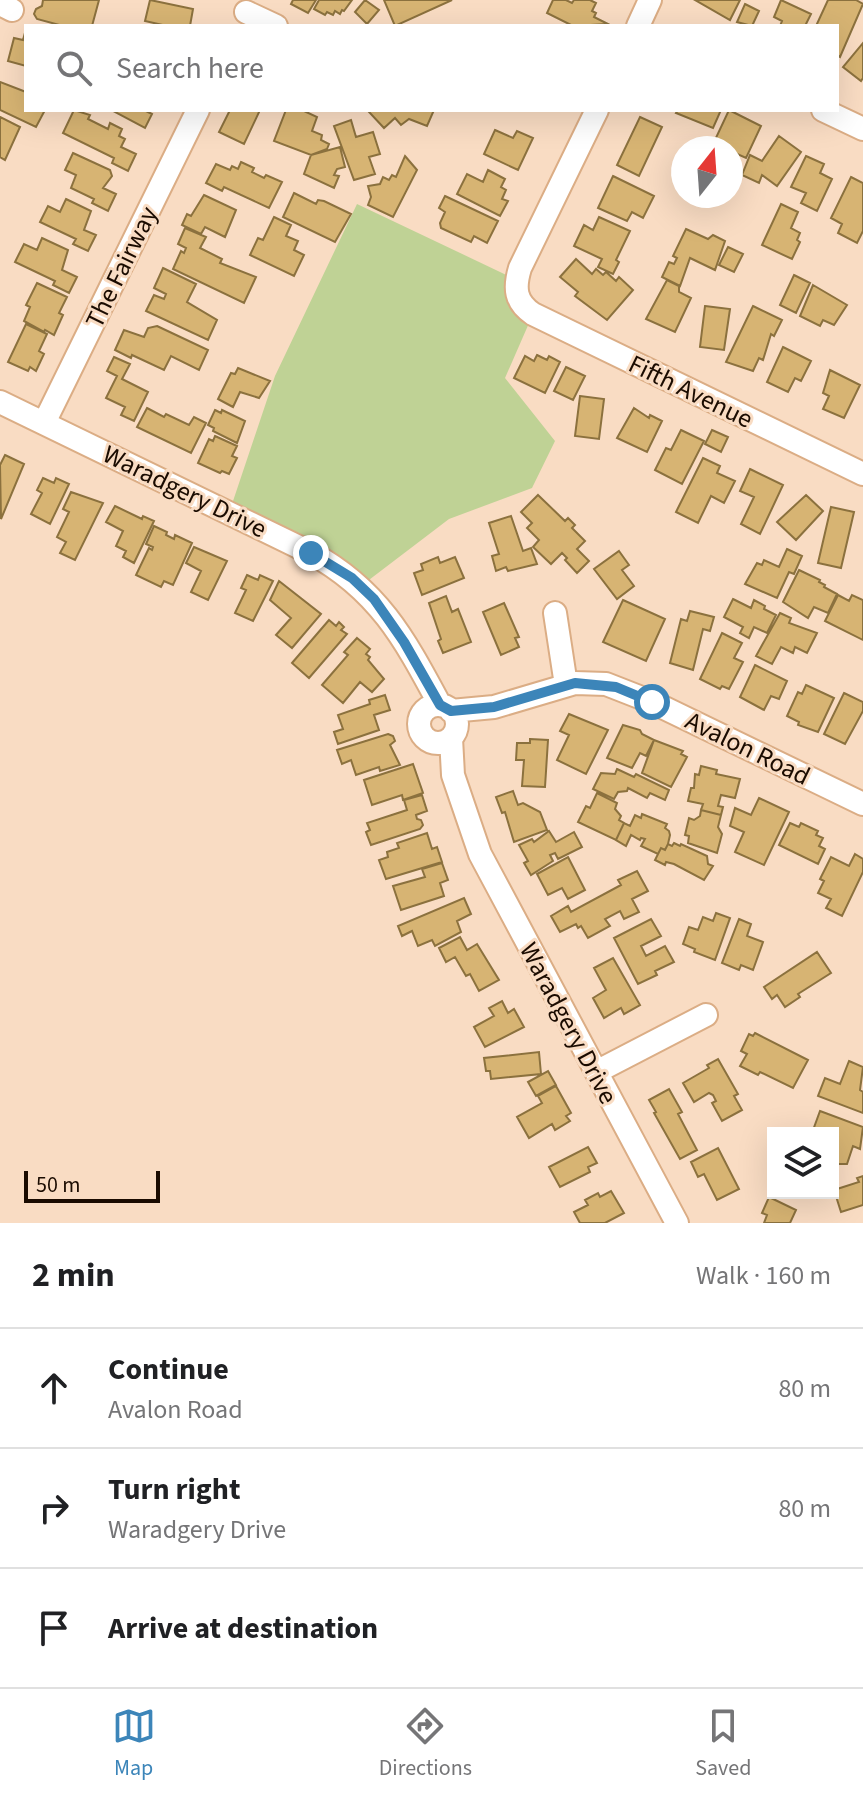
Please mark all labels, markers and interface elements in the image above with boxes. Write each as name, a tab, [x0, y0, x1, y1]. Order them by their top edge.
search box	[24, 24, 839, 112]
icon: search	[52, 46, 96, 90]
text: Search here	[116, 47, 264, 90]
north arrow	[671, 136, 743, 208]
street label: The Fairway	[76, 200, 167, 334]
street label: Fifth Avenue	[622, 345, 759, 437]
street label: Waradgery Drive	[97, 436, 273, 547]
route end	[293, 535, 329, 571]
route start	[634, 684, 670, 720]
street label: Avalon Road	[679, 702, 816, 795]
street label: Waradgery Drive	[510, 936, 627, 1111]
map controls	[767, 1127, 839, 1199]
button: layers	[767, 1127, 839, 1199]
scale bar	[24, 1167, 160, 1203]
text: 50 m	[36, 1169, 81, 1201]
text: 2 min	[32, 1251, 115, 1300]
text: Walk · 160 m	[696, 1257, 831, 1294]
text: Continue	[108, 1348, 229, 1391]
icon: ahead	[32, 1366, 76, 1410]
text: 80 m	[778, 1370, 831, 1407]
text: Avalon Road	[108, 1391, 243, 1428]
text: Turn right	[108, 1468, 240, 1511]
icon: right	[32, 1486, 76, 1530]
text: 80 m	[778, 1490, 831, 1527]
text: Waradgery Drive	[108, 1511, 286, 1548]
icon: arrive	[32, 1606, 76, 1650]
text: Arrive at destination	[108, 1607, 378, 1650]
tab: Map	[112, 1704, 156, 1784]
tab: Directions	[379, 1704, 472, 1784]
tab: Saved	[695, 1704, 751, 1784]

